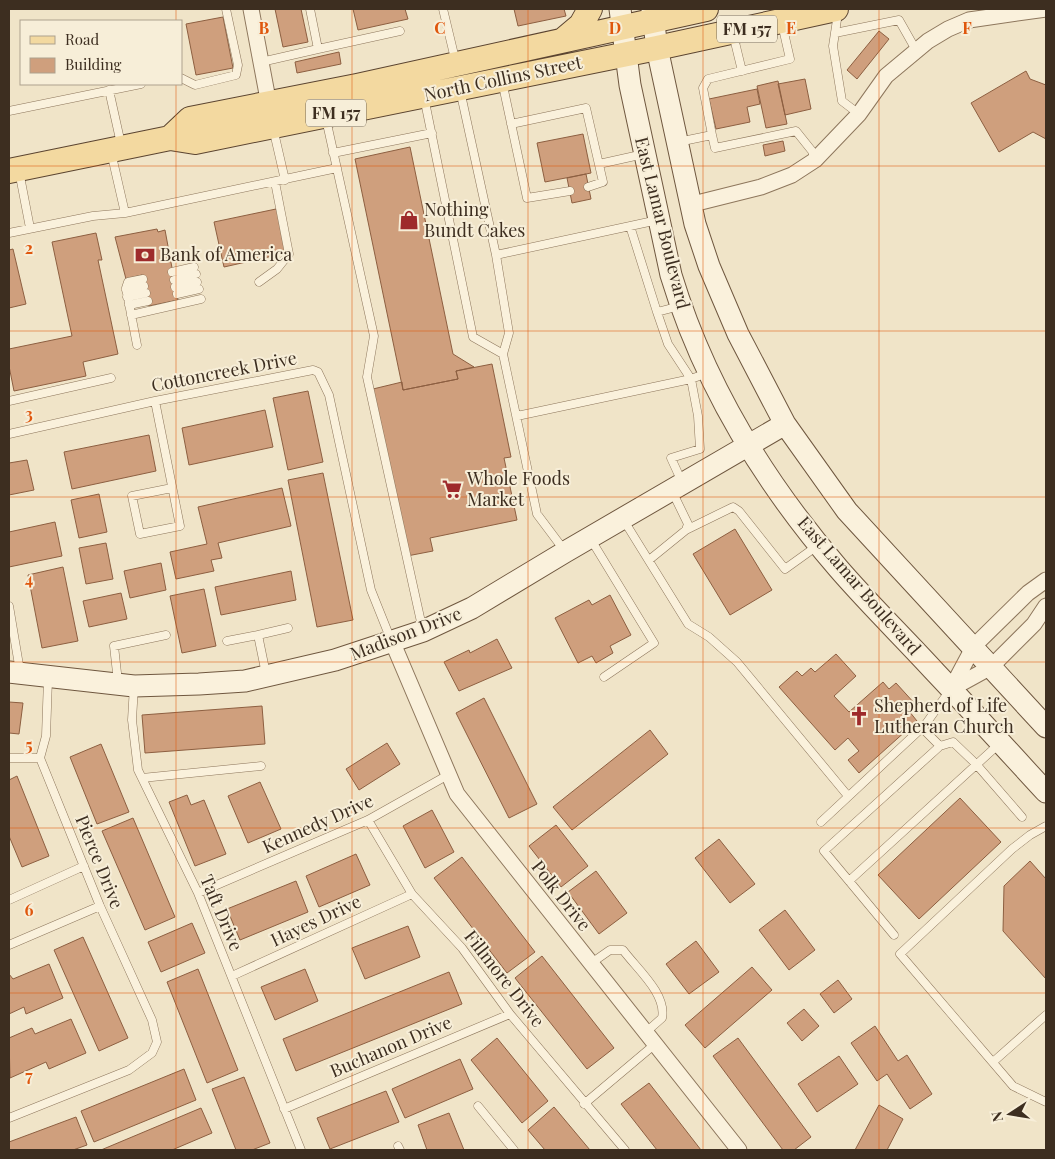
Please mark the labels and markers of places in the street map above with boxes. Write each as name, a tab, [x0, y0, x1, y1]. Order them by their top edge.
place label: Nothing Bundt Cakes	[424, 197, 525, 242]
shop icon: Nothing Bundt Cakes	[398, 209, 420, 231]
place label: Bank of America	[160, 242, 292, 266]
bank icon: Bank of America	[134, 244, 156, 266]
place label: Whole Foods Market	[466, 466, 570, 511]
supermarket icon: Whole Foods Market	[441, 478, 463, 500]
place label: Shepherd of Life Lutheran Church	[874, 693, 1014, 738]
church icon: Shepherd of Life Lutheran Church	[848, 705, 870, 727]

